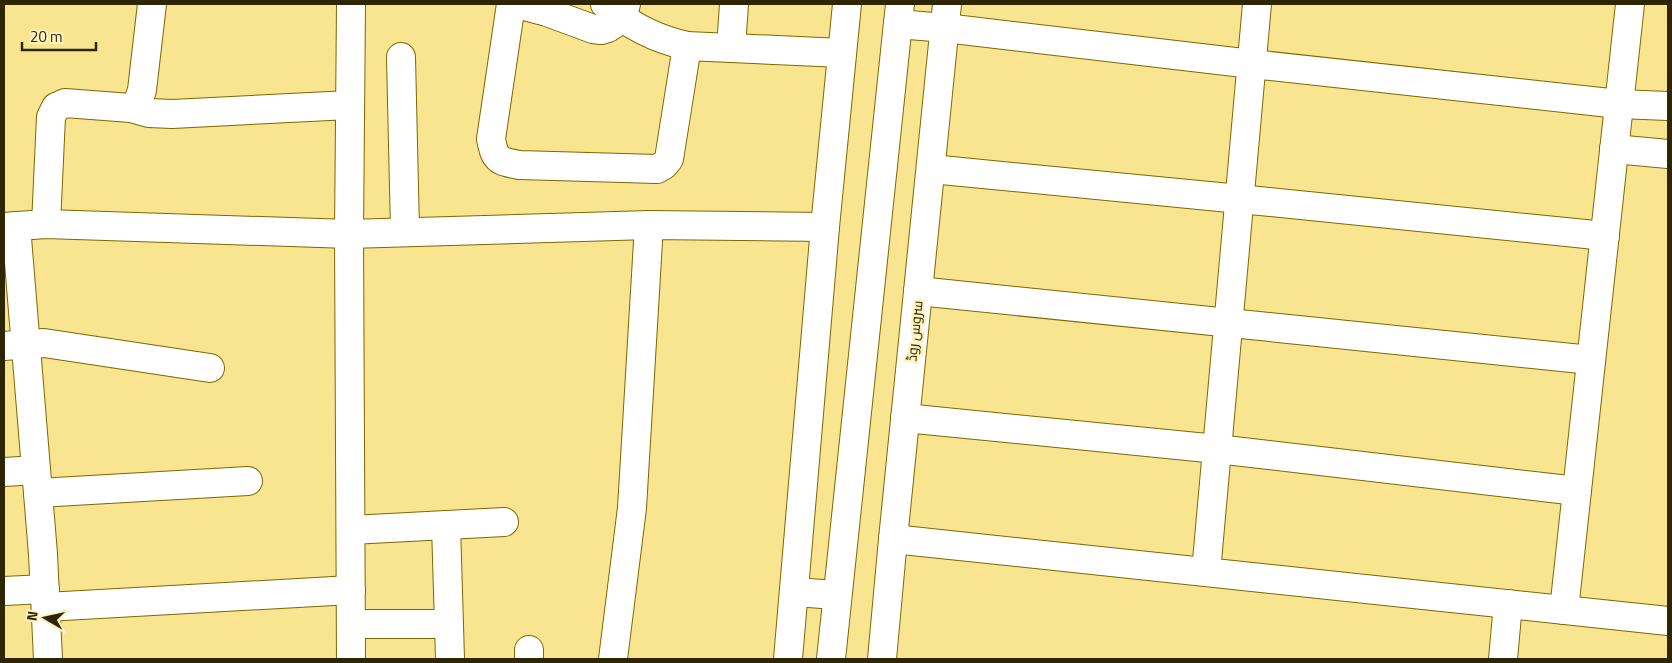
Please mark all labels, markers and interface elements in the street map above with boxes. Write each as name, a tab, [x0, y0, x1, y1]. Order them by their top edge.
scale bar	[22, 20, 96, 52]
text: 20 m	[30, 25, 63, 48]
street label: سروس روڈ	[900, 299, 928, 363]
north arrow	[20, 593, 70, 643]
text: N	[21, 609, 43, 622]

